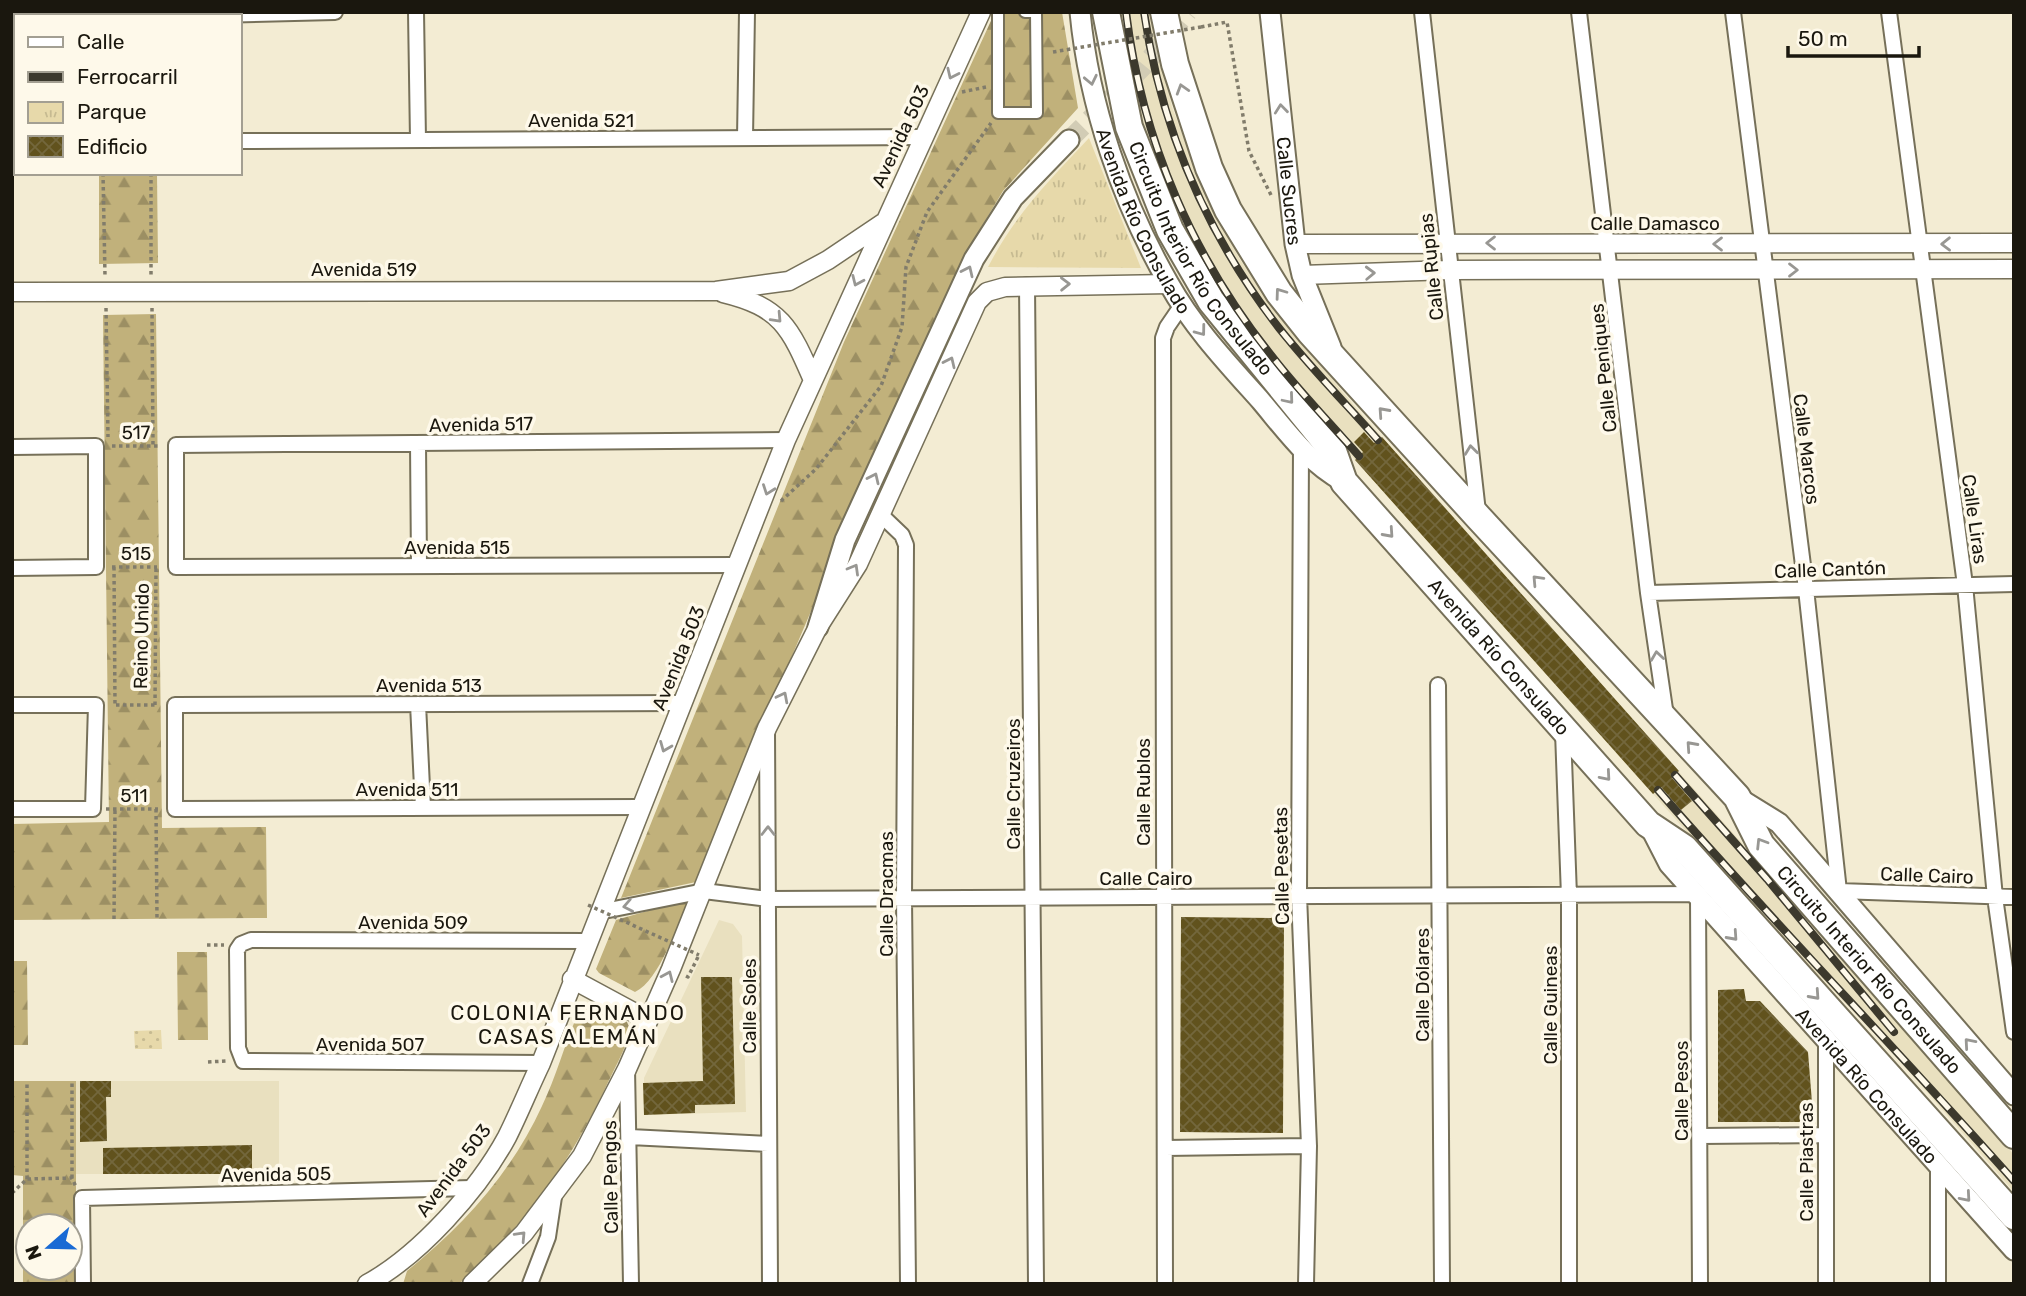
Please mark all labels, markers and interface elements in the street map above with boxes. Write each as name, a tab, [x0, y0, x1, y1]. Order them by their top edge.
legend	[14, 14, 242, 175]
scale bar	[1788, 14, 1919, 58]
text: 50 m	[1798, 26, 1848, 51]
text: Calle	[77, 29, 125, 54]
text: Ferrocarril	[77, 64, 178, 89]
one-way arrow	[946, 67, 960, 79]
one-way arrow	[1083, 74, 1097, 86]
street label: Avenida 503	[867, 81, 934, 191]
one-way arrow	[1176, 83, 1191, 95]
text: Parque	[77, 99, 147, 124]
one-way arrow	[1273, 103, 1288, 114]
street label: Avenida 521	[528, 109, 634, 132]
street label: Avenida Río Consulado	[1091, 126, 1195, 318]
text: Edificio	[77, 134, 147, 159]
street label: Calle Sucres	[1272, 136, 1306, 246]
street label: Circuito Interior Río Consulado	[1124, 138, 1278, 380]
street label: Calle Rupias	[1414, 212, 1449, 322]
street label: Calle Damasco	[1590, 212, 1720, 235]
one-way arrow	[1485, 235, 1495, 251]
one-way arrow	[1712, 236, 1723, 252]
one-way arrow	[1940, 236, 1950, 252]
street label: Avenida 519	[311, 258, 417, 281]
one-way arrow	[1789, 262, 1799, 278]
one-way arrow	[1365, 265, 1376, 280]
one-way arrow	[960, 266, 974, 278]
one-way arrow	[851, 274, 865, 286]
one-way arrow	[1060, 277, 1071, 292]
one-way arrow	[1276, 288, 1288, 301]
street label: Calle Peniques	[1585, 302, 1622, 434]
one-way arrow	[768, 310, 781, 323]
one-way arrow	[1193, 323, 1205, 336]
one-way arrow	[941, 357, 955, 369]
one-way arrow	[1281, 391, 1293, 404]
street label: Calle Marcos	[1788, 392, 1825, 506]
one-way arrow	[1379, 407, 1392, 420]
street label: Avenida 517	[429, 412, 534, 437]
street label: 517	[121, 421, 151, 444]
one-way arrow	[1464, 444, 1479, 456]
one-way arrow	[866, 473, 880, 485]
street label: Calle Liras	[1957, 473, 1992, 565]
one-way arrow	[762, 484, 776, 496]
one-way arrow	[1381, 525, 1394, 538]
street label: Avenida 515	[404, 536, 510, 559]
street label: 515	[121, 542, 151, 565]
street label: Calle Cantón	[1774, 556, 1886, 583]
one-way arrow	[846, 563, 859, 576]
street label: Avenida Río Consulado	[1423, 574, 1574, 740]
one-way arrow	[1532, 575, 1545, 588]
street label: Reino Unido	[129, 583, 154, 689]
street label: Avenida 503	[647, 603, 710, 714]
one-way arrow	[1650, 650, 1665, 662]
street label: Avenida 513	[376, 674, 482, 697]
one-way arrow	[774, 692, 788, 704]
street label: Calle Cruzeiros	[1002, 718, 1025, 850]
street label: Calle Rublos	[1132, 738, 1155, 846]
one-way arrow	[659, 740, 673, 752]
one-way arrow	[1687, 741, 1700, 754]
one-way arrow	[1598, 767, 1610, 780]
street label: Avenida 511	[356, 778, 458, 801]
street label: 511	[120, 784, 148, 807]
street label: Calle Pesetas	[1269, 807, 1294, 925]
one-way arrow	[760, 825, 776, 835]
street label: Calle Dracmas	[875, 831, 898, 957]
one-way arrow	[1757, 838, 1770, 851]
street label: Circuito Interior Río Consulado	[1772, 861, 1966, 1079]
street label: Calle Cairo	[1880, 862, 1974, 889]
street label: Calle Cairo	[1099, 867, 1193, 890]
one-way arrow	[622, 898, 634, 913]
street label: Avenida 509	[358, 911, 468, 934]
street label: Calle Dólares	[1411, 928, 1434, 1042]
one-way arrow	[1725, 928, 1737, 941]
street label: Calle Guineas	[1539, 946, 1562, 1064]
street label: Calle Soles	[738, 958, 761, 1054]
one-way arrow	[660, 970, 674, 983]
one-way arrow	[1807, 987, 1819, 1000]
district label: COLONIA FERNANDO CASAS ALEMÁN	[450, 1000, 686, 1049]
street label: Avenida Río Consulado	[1791, 1003, 1942, 1169]
street label: Avenida 507	[316, 1033, 425, 1056]
one-way arrow	[1965, 1039, 1977, 1052]
street label: Calle Pesos	[1670, 1041, 1693, 1141]
street label: Calle Piastras	[1795, 1102, 1818, 1222]
street label: Avenida 503	[411, 1119, 496, 1221]
street label: Calle Pengos	[598, 1120, 623, 1234]
street label: Avenida 505	[221, 1162, 331, 1187]
one-way arrow	[1958, 1189, 1971, 1202]
north arrow	[14, 1212, 84, 1282]
one-way arrow	[512, 1231, 525, 1244]
text: N	[20, 1242, 47, 1263]

